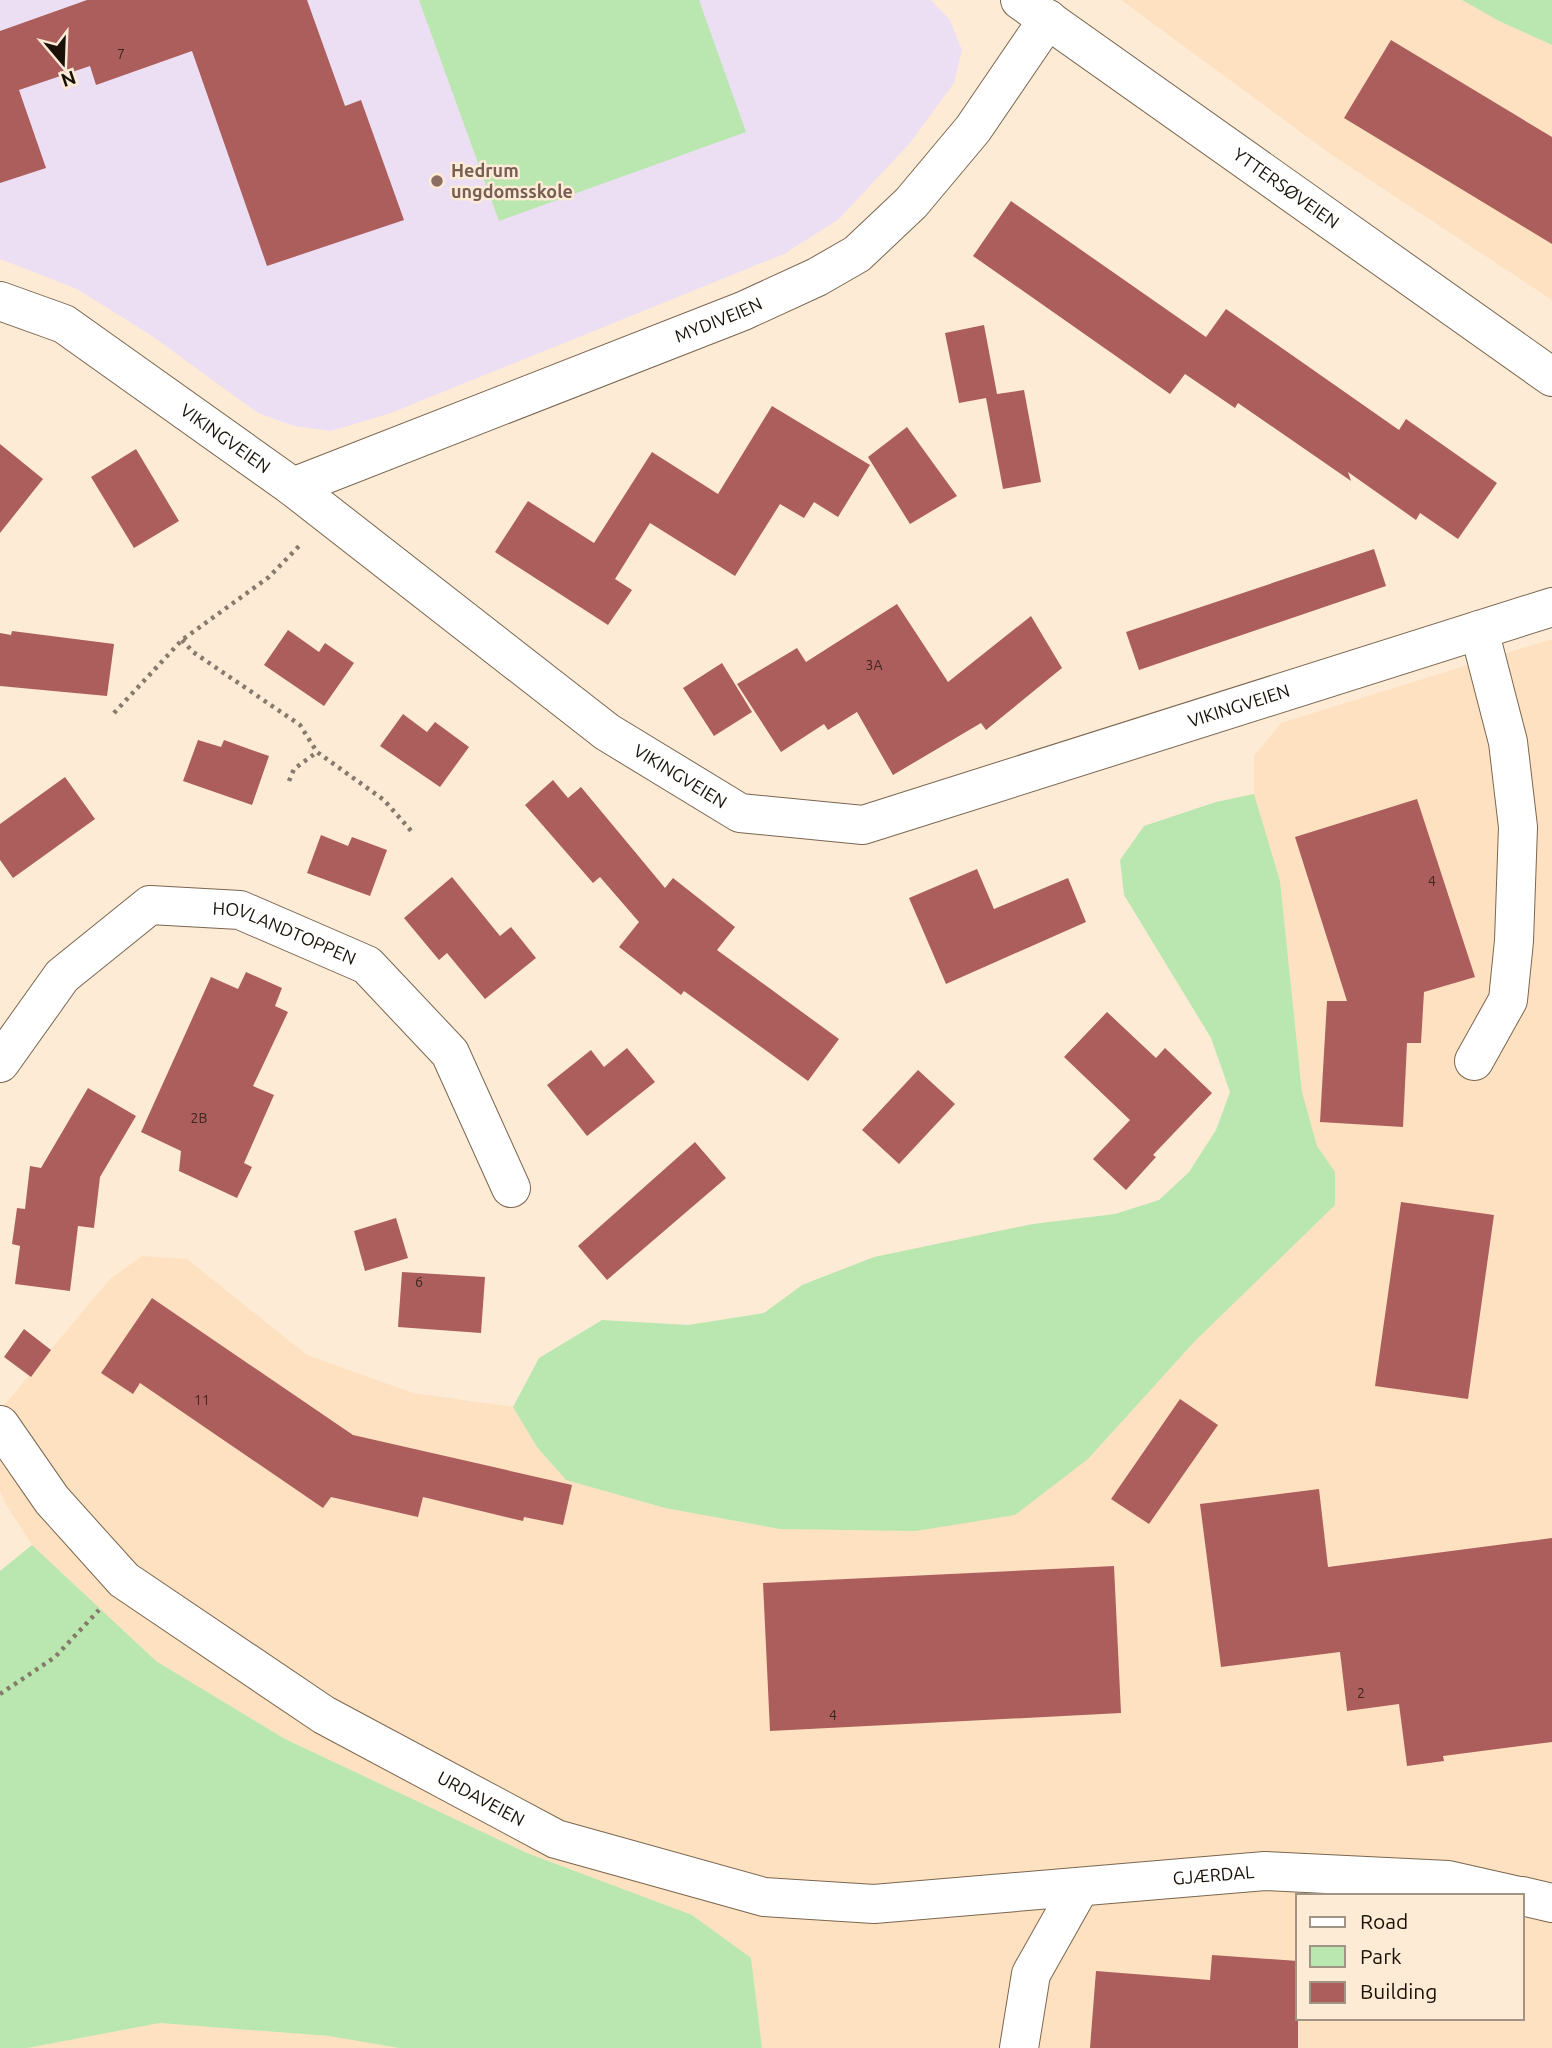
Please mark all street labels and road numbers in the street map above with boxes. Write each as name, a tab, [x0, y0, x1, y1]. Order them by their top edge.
street label: YTTERSØVEIEN	[1230, 143, 1343, 232]
street label: MYDIVEIEN	[672, 293, 765, 346]
street label: VIKINGVEIEN	[177, 399, 275, 477]
street label: VIKINGVEIEN	[1185, 680, 1292, 731]
street label: VIKINGVEIEN	[630, 740, 731, 812]
street label: HOVLANDTOPPEN	[212, 898, 359, 968]
street label: URDAVEIEN	[434, 1766, 528, 1829]
street label: GJÆRDAL	[1172, 1861, 1255, 1888]

